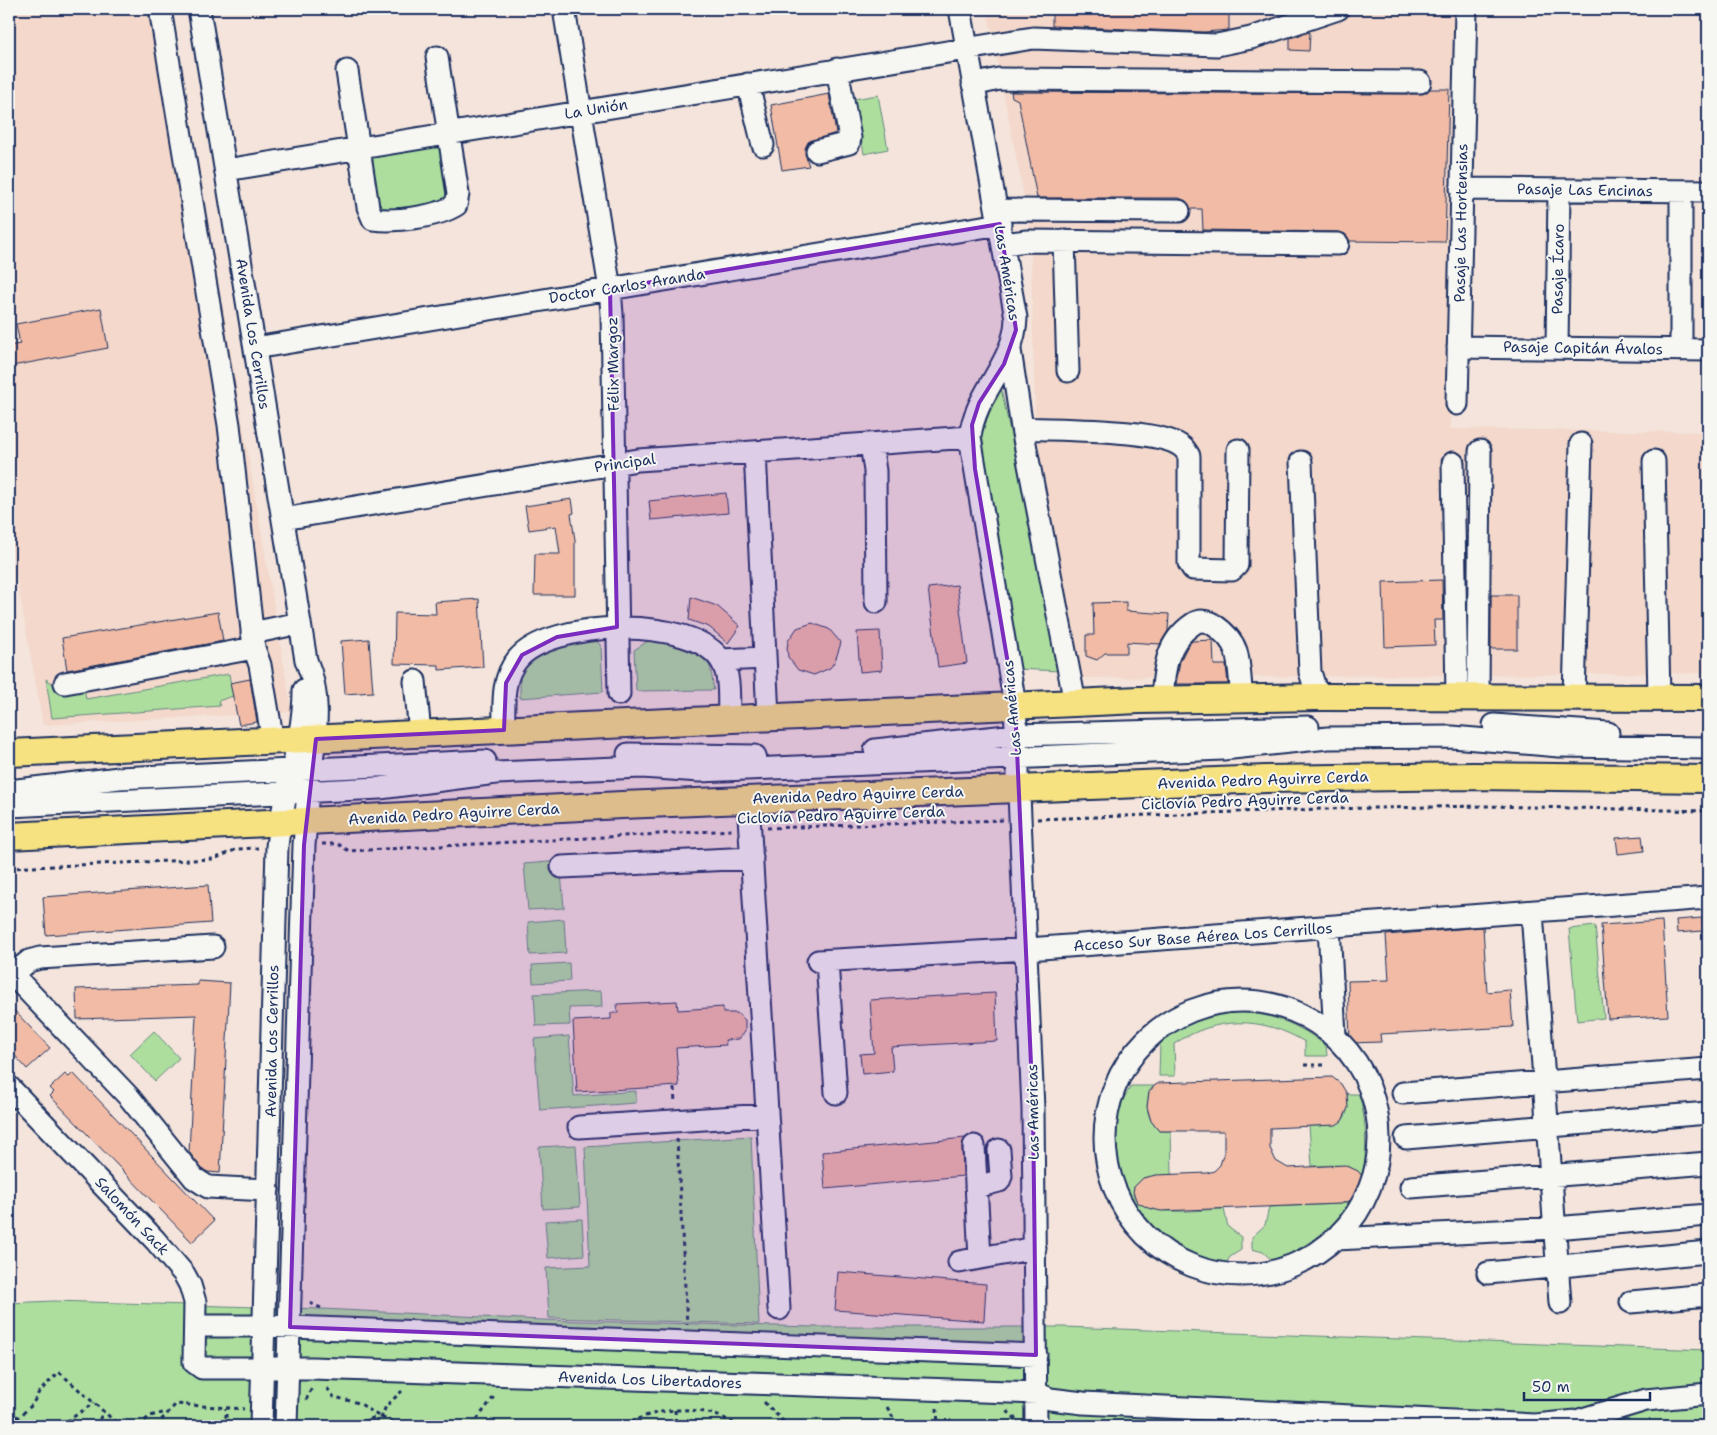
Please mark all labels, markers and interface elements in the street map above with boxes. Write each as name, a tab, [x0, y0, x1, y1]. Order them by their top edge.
street label: La Unión	[563, 94, 629, 124]
street label: Pasaje Las Hortensias	[1450, 143, 1472, 303]
street label: Pasaje Las Encinas	[1517, 179, 1653, 201]
street label: Pasaje Ícaro	[1546, 223, 1569, 315]
street label: Las Américas	[990, 224, 1024, 322]
street label: Avenida Los Cerrillos	[231, 257, 275, 411]
street label: Doctor Carlos Aranda	[547, 264, 707, 308]
street label: Félix Margoz	[602, 317, 624, 411]
street label: Pasaje Capitán Ávalos	[1503, 336, 1663, 359]
street label: Principal	[593, 449, 657, 477]
street label: Las Américas	[998, 659, 1026, 757]
street label: Avenida Pedro Aguirre Cerda	[1157, 766, 1370, 794]
street label: Avenida Pedro Aguirre Cerda	[752, 781, 965, 809]
street label: Ciclovía Pedro Aguirre Cerda	[1141, 787, 1350, 815]
street label: Avenida Pedro Aguirre Cerda	[348, 798, 561, 830]
street label: Ciclovía Pedro Aguirre Cerda	[737, 801, 946, 829]
street label: Acceso Sur Base Aérea Los Cerrillos	[1073, 918, 1333, 956]
street label: Avenida Los Cerrillos	[261, 964, 283, 1118]
street label: Las Américas	[1022, 1064, 1044, 1160]
street label: Salomón Sack	[91, 1173, 173, 1259]
street label: Avenida Los Libertadores	[558, 1367, 742, 1393]
scale bar	[1524, 1370, 1651, 1402]
text: 50 m	[1532, 1377, 1570, 1397]

